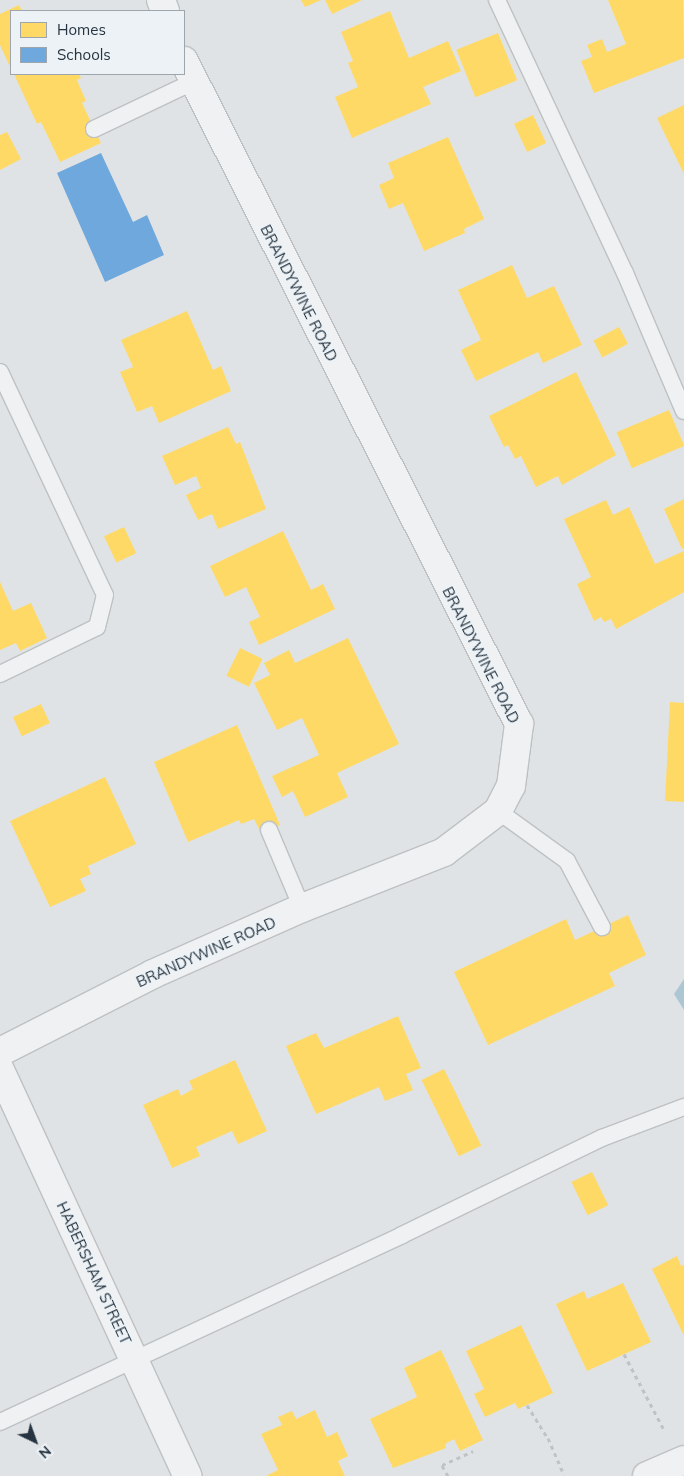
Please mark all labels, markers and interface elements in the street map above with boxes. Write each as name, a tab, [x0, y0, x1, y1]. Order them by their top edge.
legend	[10, 10, 185, 75]
text: Homes	[57, 20, 106, 39]
text: Schools	[57, 45, 111, 64]
street label: BRANDYWINE ROAD	[257, 222, 341, 364]
street label: BRANDYWINE ROAD	[439, 584, 523, 726]
street label: BRANDYWINE ROAD	[133, 913, 279, 991]
street label: HABERSHAM STREET	[53, 1199, 135, 1347]
north arrow	[10, 1416, 60, 1466]
text: N	[35, 1442, 55, 1462]

